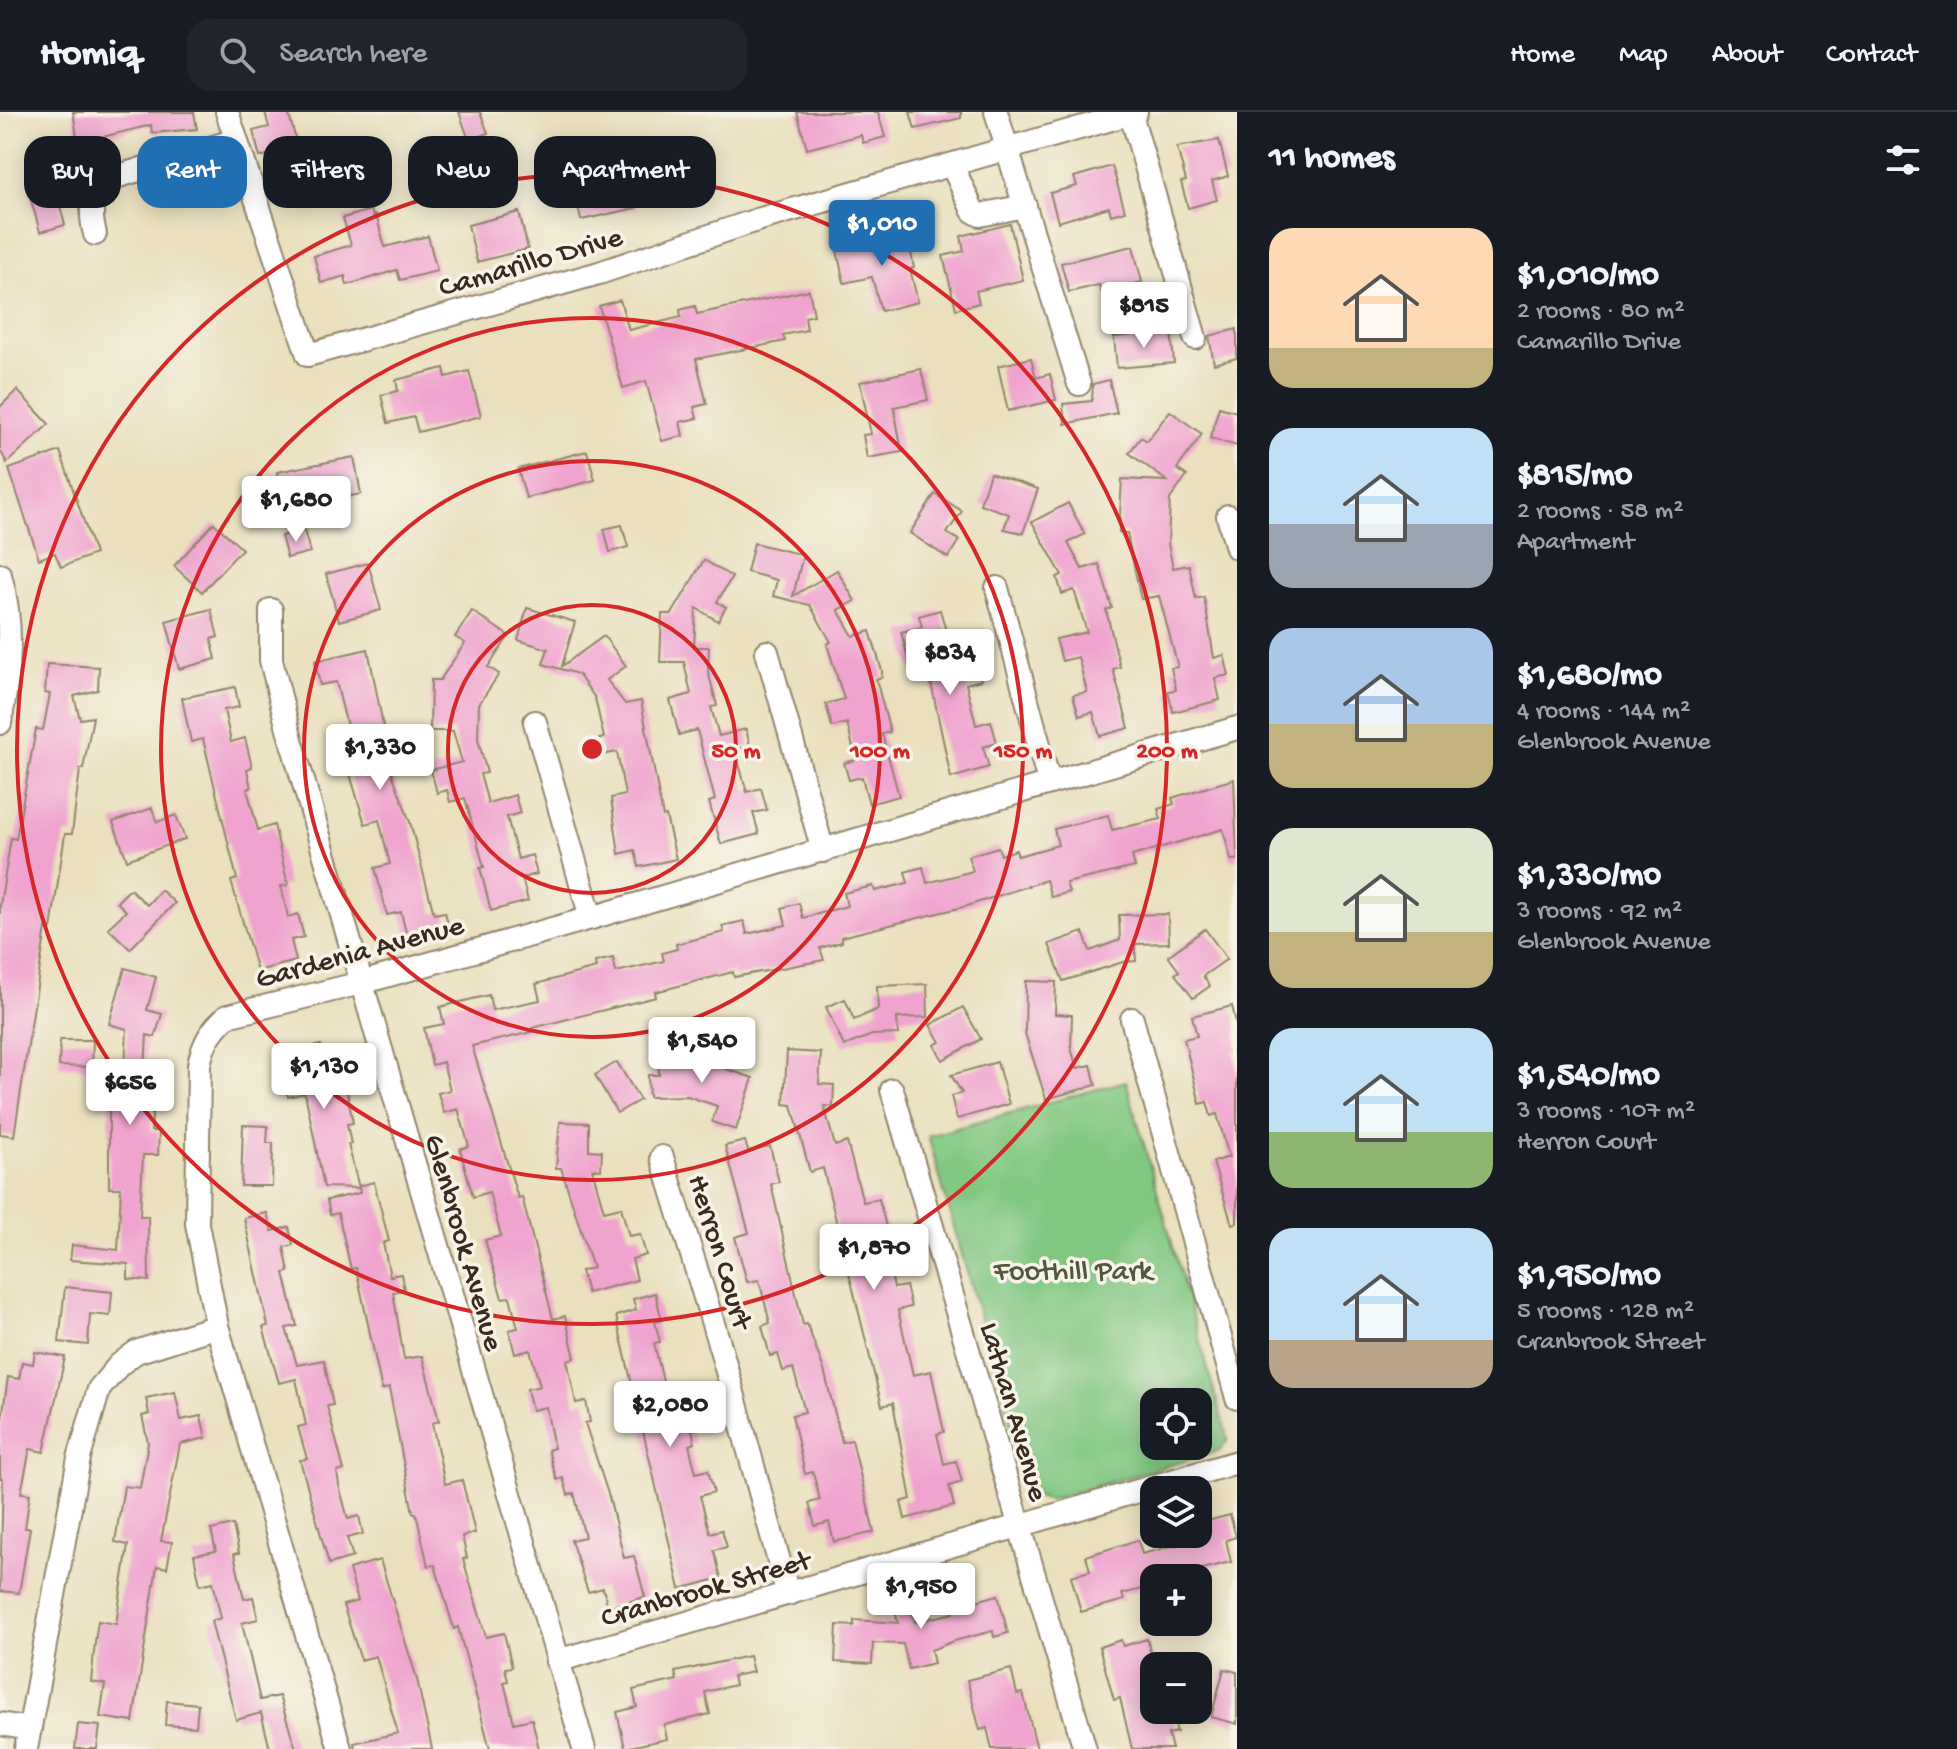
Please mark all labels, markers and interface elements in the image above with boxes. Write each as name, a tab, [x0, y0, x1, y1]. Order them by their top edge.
search box	[187, 19, 747, 91]
text: Homiq	[40, 33, 139, 77]
icon: search	[215, 33, 259, 77]
text: Search here	[279, 38, 427, 73]
text: Home	[1510, 39, 1575, 72]
text: Map	[1619, 39, 1668, 72]
text: About	[1712, 39, 1782, 72]
text: Contact	[1826, 39, 1917, 72]
chip: Buy	[24, 136, 121, 208]
chip: Rent	[137, 136, 247, 208]
chip: Filters	[263, 136, 392, 208]
chip: New	[408, 136, 518, 208]
chip: Apartment	[534, 136, 716, 208]
icon: filters	[1881, 138, 1925, 182]
text: 11 homes	[1269, 140, 1395, 180]
pin: $1,010	[817, 200, 947, 268]
text: $1,010	[847, 210, 917, 241]
street label: Camarillo Drive	[435, 221, 628, 307]
text: $1,010/mo	[1517, 257, 1659, 297]
icon: home	[1333, 260, 1429, 356]
pin: $815	[1097, 282, 1191, 350]
text: $815	[1119, 292, 1169, 323]
text: 2 rooms · 80 m²	[1517, 297, 1685, 328]
text: Camarillo Drive	[1517, 328, 1681, 359]
text: $815/mo	[1517, 457, 1632, 497]
icon: home	[1333, 460, 1429, 556]
pin: $1,680	[231, 476, 361, 544]
text: $1,680	[260, 486, 332, 517]
text: 2 rooms · 58 m²	[1517, 497, 1683, 528]
text: Apartment	[1517, 528, 1634, 559]
pin: $834	[903, 629, 997, 697]
text: $834	[924, 639, 976, 670]
text: $1,680/mo	[1517, 657, 1662, 697]
icon: home	[1333, 660, 1429, 756]
text: 4 rooms · 144 m²	[1517, 697, 1690, 728]
pin: $1,330	[315, 724, 445, 792]
text: Glenbrook Avenue	[1517, 728, 1711, 759]
text: $1,330	[344, 734, 416, 765]
centre of rings	[578, 735, 606, 763]
text: 50 m	[712, 738, 760, 767]
text: 100 m	[849, 738, 910, 767]
text: 150 m	[993, 738, 1052, 767]
text: 200 m	[1136, 738, 1198, 767]
text: $1,330/mo	[1517, 857, 1661, 897]
icon: home	[1333, 860, 1429, 956]
text: 3 rooms · 92 m²	[1517, 897, 1682, 928]
street label: Gardenia Avenue	[252, 910, 469, 999]
text: Glenbrook Avenue	[1517, 928, 1711, 959]
pin: $1,540	[637, 1017, 767, 1085]
text: $1,540	[666, 1027, 738, 1058]
pin: $1,130	[259, 1043, 389, 1111]
text: $1,130	[289, 1053, 359, 1084]
text: $1,540/mo	[1517, 1057, 1660, 1097]
pin: $656	[83, 1059, 177, 1127]
icon: home	[1333, 1060, 1429, 1156]
text: $656	[104, 1069, 156, 1100]
text: 3 rooms · 107 m²	[1517, 1097, 1695, 1128]
text: Herron Court	[1517, 1128, 1655, 1159]
street label: Glenbrook Avenue	[414, 1131, 509, 1356]
street label: Herron Court	[678, 1171, 759, 1336]
pin: $1,870	[809, 1224, 939, 1292]
text: $1,870	[838, 1234, 910, 1265]
park label: Foothill Park	[993, 1256, 1155, 1291]
text: $1,950/mo	[1517, 1257, 1661, 1297]
icon: home	[1333, 1260, 1429, 1356]
text: 5 rooms · 128 m²	[1517, 1297, 1694, 1328]
street label: Lathan Avenue	[969, 1319, 1054, 1506]
text: Cranbrook Street	[1517, 1328, 1704, 1359]
pin: $2,080	[605, 1381, 735, 1449]
map controls	[1140, 1388, 1212, 1724]
button: locate	[1140, 1388, 1212, 1460]
text: $2,080	[632, 1391, 708, 1422]
button: layers	[1140, 1476, 1212, 1548]
street label: Cranbrook Street	[598, 1544, 817, 1638]
pin: $1,950	[856, 1563, 986, 1631]
button: +	[1140, 1564, 1212, 1636]
text: $1,950	[885, 1573, 957, 1604]
button: −	[1140, 1652, 1212, 1724]

